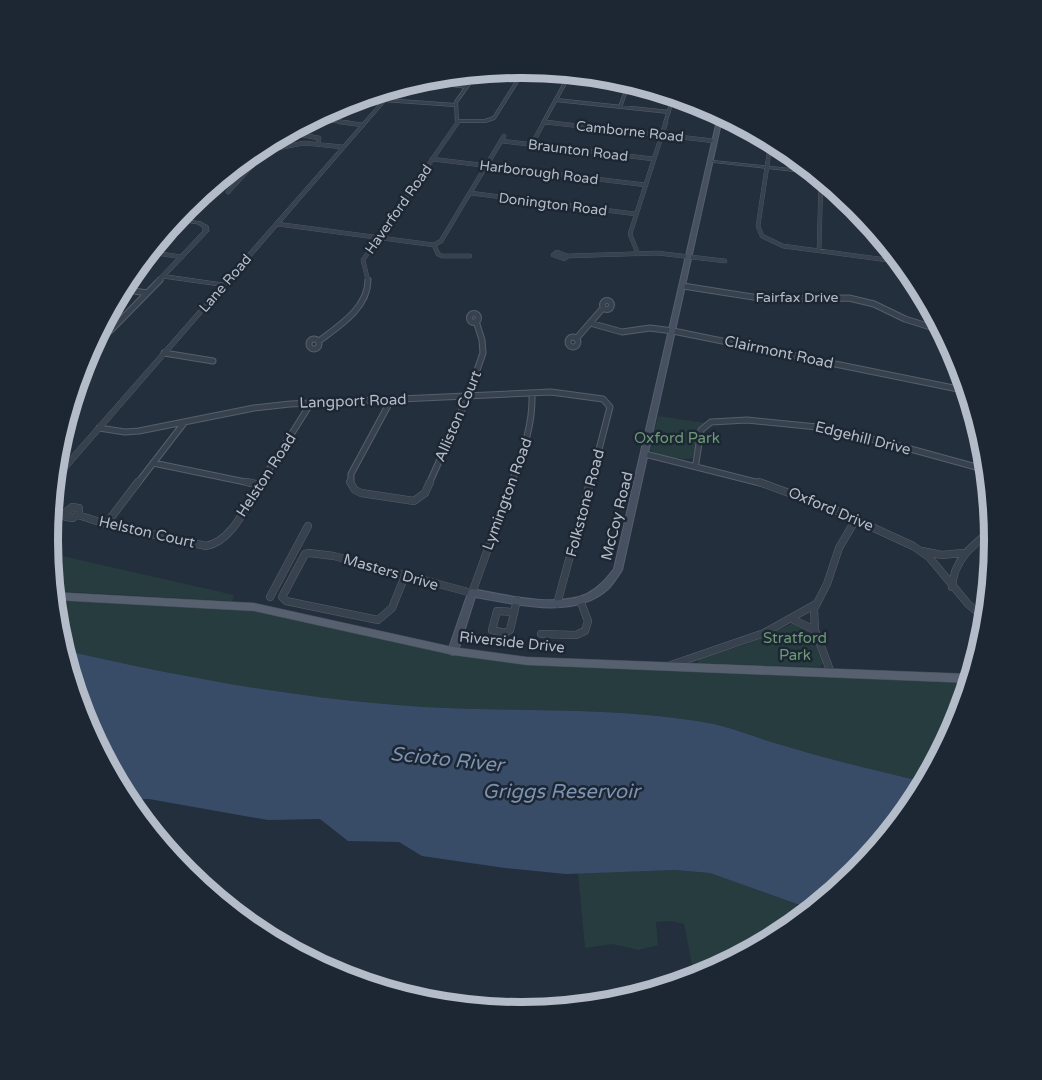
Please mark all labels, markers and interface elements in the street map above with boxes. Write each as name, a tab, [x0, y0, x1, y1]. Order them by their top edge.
street label: Camborne Road	[575, 117, 685, 146]
street label: Braunton Road	[527, 136, 629, 165]
street label: Harborough Road	[479, 157, 599, 188]
street label: Haverford Road	[361, 161, 436, 257]
street label: Donington Road	[498, 189, 608, 220]
street label: Lane Road	[196, 251, 255, 316]
street label: Fairfax Drive	[756, 289, 838, 306]
street label: Clairmont Road	[723, 332, 835, 372]
street label: Alliston Court	[431, 368, 485, 464]
street label: Langport Road	[299, 390, 407, 412]
street label: Edgehill Drive	[813, 417, 913, 459]
park label: Oxford Park	[634, 429, 720, 447]
street label: Helston Road	[232, 430, 300, 520]
street label: Lymington Road	[478, 435, 536, 553]
street label: Folkstone Road	[562, 447, 608, 559]
street label: McCoy Road	[597, 470, 637, 562]
street label: Oxford Drive	[786, 483, 876, 535]
street label: Helston Court	[97, 512, 197, 552]
street label: Masters Drive	[341, 550, 441, 594]
street label: Riverside Drive	[458, 627, 566, 657]
park label: Stratford Park	[763, 629, 827, 664]
water label: Scioto River	[389, 742, 507, 778]
water label: Griggs Reservoir	[482, 780, 642, 804]

